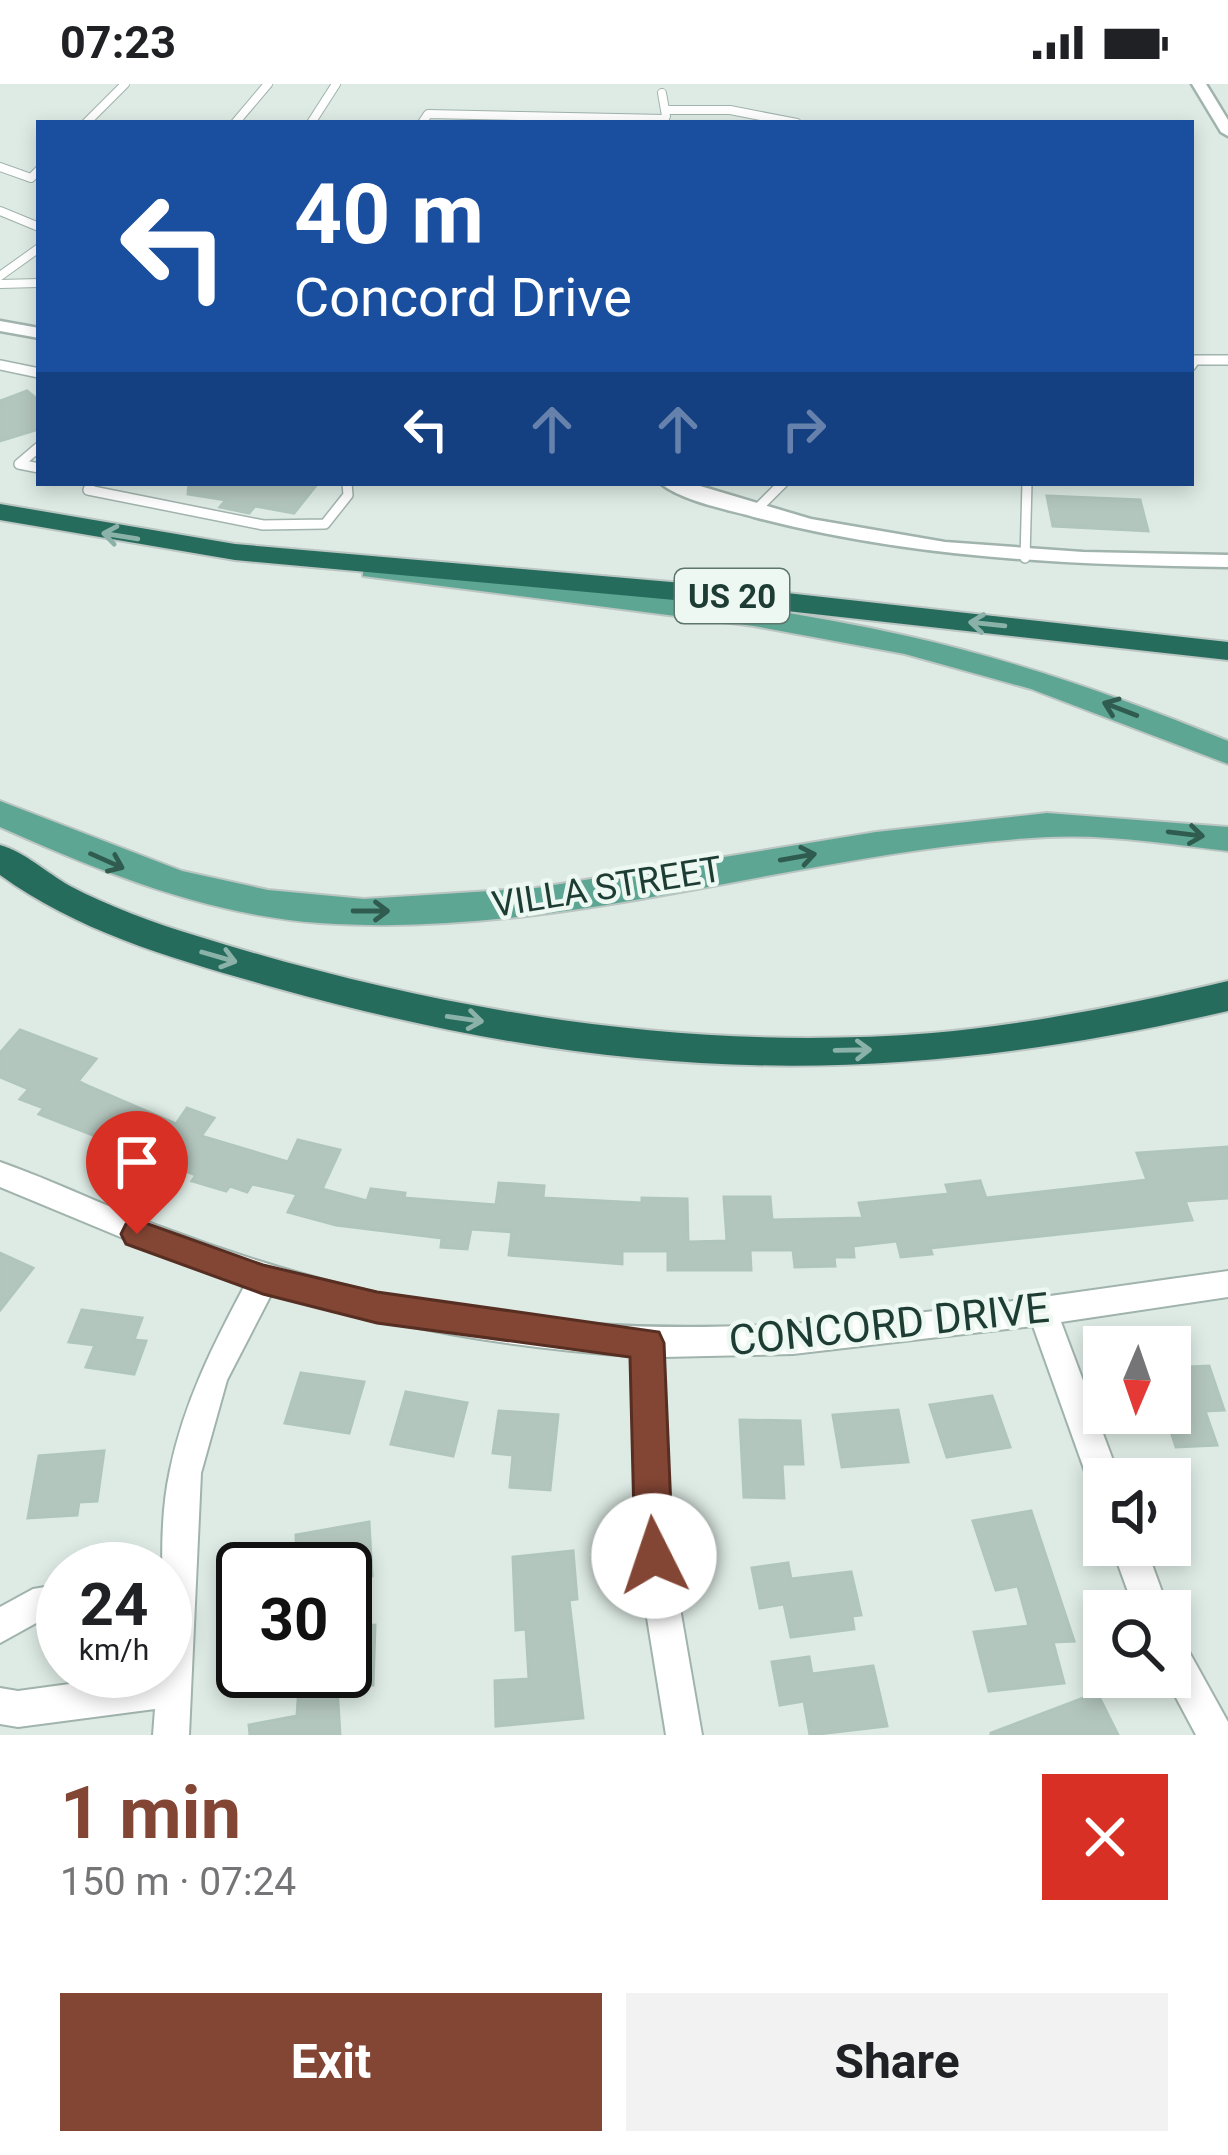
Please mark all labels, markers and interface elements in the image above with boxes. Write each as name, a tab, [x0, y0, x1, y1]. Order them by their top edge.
text: 07:23	[60, 16, 176, 69]
text: 40 m	[294, 165, 484, 264]
icon: left	[96, 168, 252, 324]
text: Concord Drive	[294, 266, 632, 329]
icon: left	[393, 396, 459, 462]
icon: ahead	[519, 396, 585, 462]
icon: ahead	[645, 396, 711, 462]
icon: right	[771, 396, 837, 462]
one-way arrow	[101, 523, 140, 546]
road number: US 20	[675, 569, 789, 623]
one-way arrow	[968, 612, 1007, 635]
one-way arrow	[1102, 696, 1139, 718]
one-way arrow	[1166, 823, 1205, 845]
one-way arrow	[778, 845, 817, 868]
street label: VILLA STREET	[489, 848, 725, 926]
one-way arrow	[88, 851, 124, 873]
one-way arrow	[350, 900, 389, 922]
one-way arrow	[200, 947, 238, 969]
one-way arrow	[445, 1008, 484, 1031]
one-way arrow	[833, 1038, 872, 1061]
pin	[86, 1111, 188, 1234]
icon: arrive	[104, 1129, 170, 1195]
street label: CONCORD DRIVE	[726, 1283, 1052, 1365]
north arrow	[1083, 1326, 1191, 1434]
map controls	[1083, 1326, 1191, 1698]
button: sound	[1083, 1458, 1191, 1566]
position arrow	[591, 1493, 717, 1619]
speed limit sign: 30	[216, 1542, 372, 1698]
text: 24	[80, 1569, 148, 1640]
button: search	[1083, 1590, 1191, 1698]
text: km/h	[79, 1632, 149, 1667]
text: 1 min	[60, 1771, 241, 1856]
button: close	[1042, 1774, 1168, 1900]
text: 150 m · 07:24	[60, 1859, 296, 1905]
button: Exit	[60, 1993, 602, 2131]
button: Share	[626, 1993, 1168, 2131]

